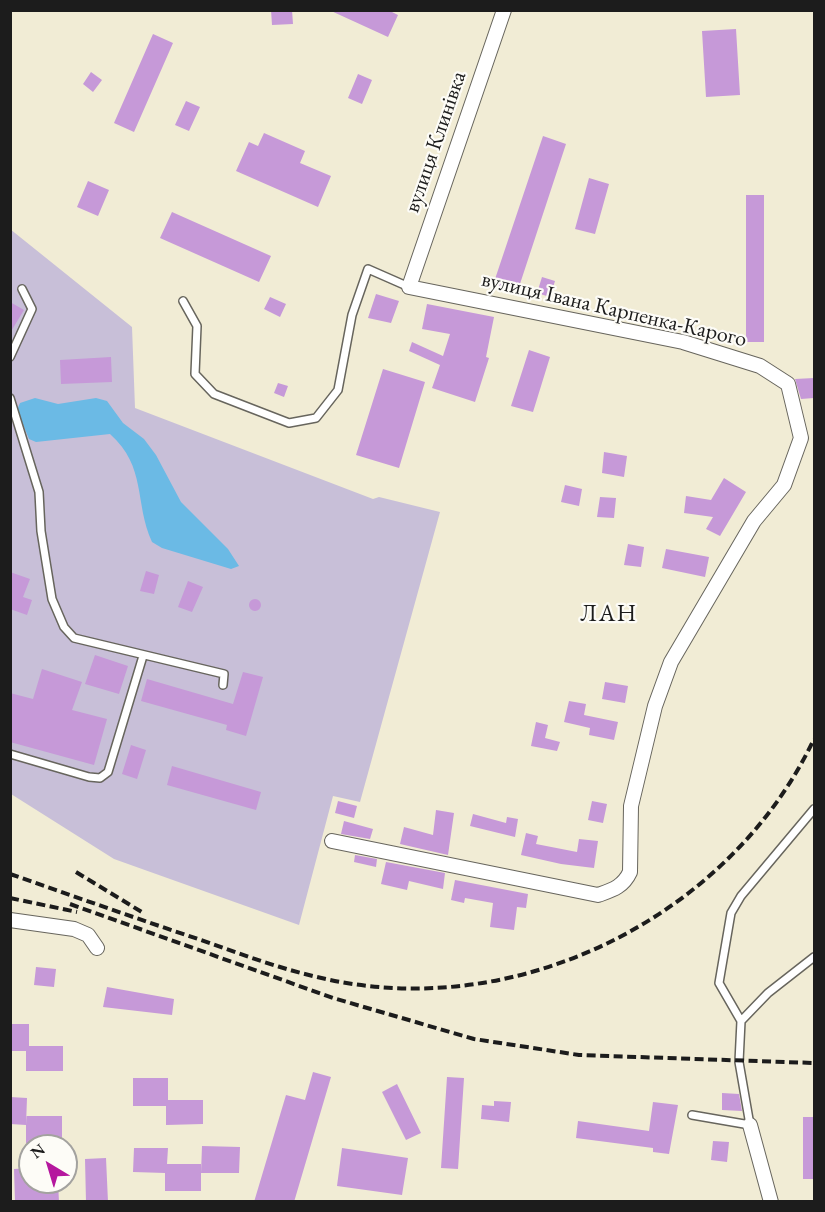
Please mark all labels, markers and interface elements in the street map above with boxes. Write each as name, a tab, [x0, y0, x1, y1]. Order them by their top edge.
street label: вулиця Клинівка	[399, 68, 473, 216]
street label: вулиця Івана Карпенка-Карого	[479, 267, 749, 353]
district label: ЛАН	[580, 600, 638, 628]
north arrow	[18, 1134, 78, 1194]
text: N	[26, 1139, 49, 1163]

